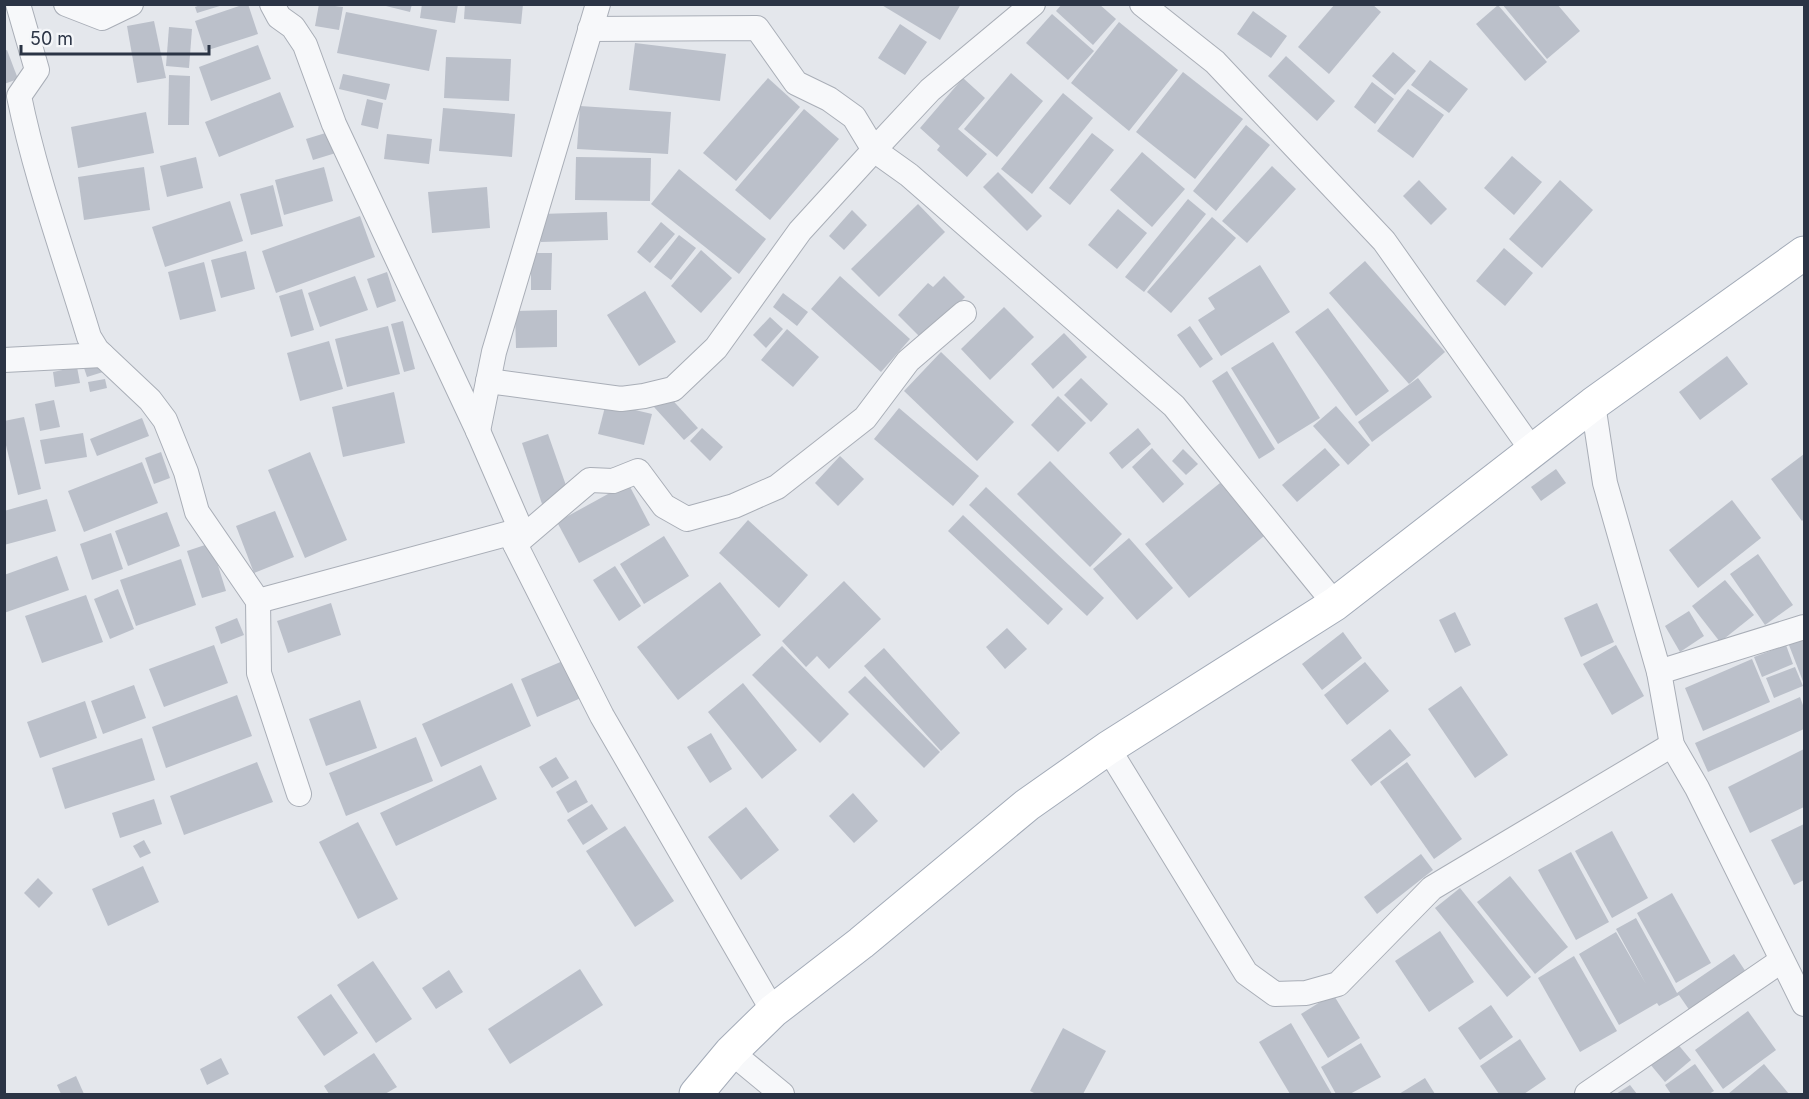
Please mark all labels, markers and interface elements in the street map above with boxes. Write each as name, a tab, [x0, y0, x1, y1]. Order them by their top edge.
scale bar	[21, 18, 208, 56]
text: 50 m	[30, 28, 73, 49]

